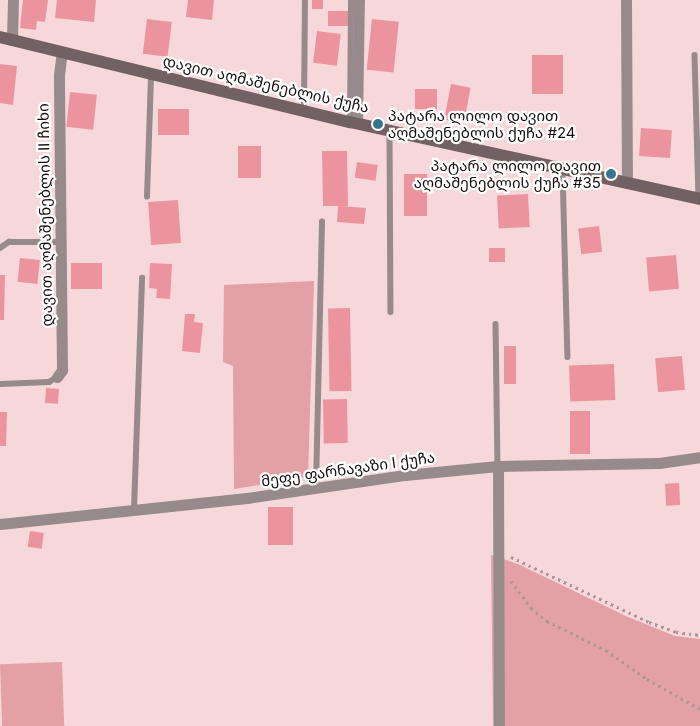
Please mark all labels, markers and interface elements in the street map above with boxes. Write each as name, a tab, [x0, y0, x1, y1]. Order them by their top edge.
street label: დავით აღმაშენებლის ქუჩა	[161, 52, 371, 116]
street label: დავით აღმაშენებლის II ჩიხი	[34, 103, 56, 327]
place label: პატარა ლილო დავით აღმაშენებლის ქუჩა #24	[388, 106, 575, 141]
marker: პატარა ლილო დავით აღმაშენებლის ქუჩა #24	[372, 118, 384, 130]
place label: პატარა ლილო დავით აღმაშენებლის ქუჩა #35	[414, 156, 601, 191]
marker: პატარა ლილო დავით აღმაშენებლის ქუჩა #35	[605, 168, 617, 180]
street label: მეფე ფარნავაზი I ქუჩა	[260, 448, 436, 490]

